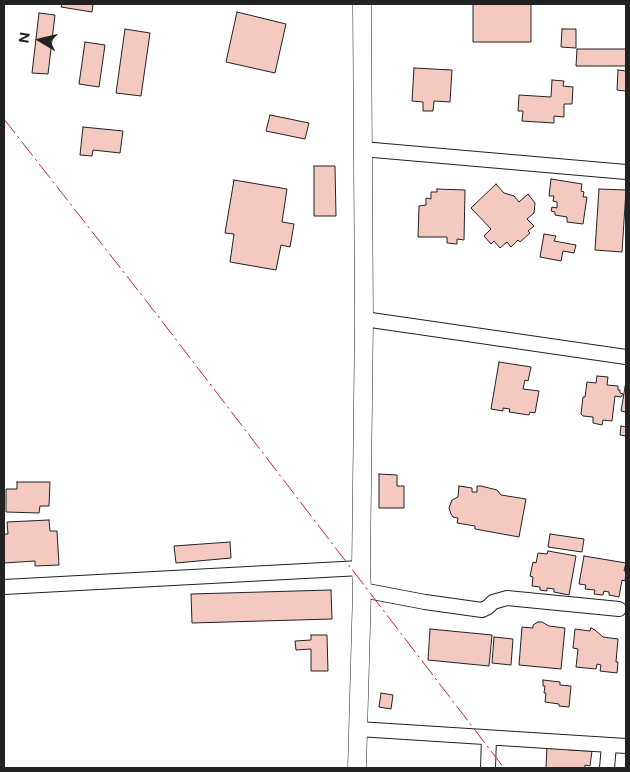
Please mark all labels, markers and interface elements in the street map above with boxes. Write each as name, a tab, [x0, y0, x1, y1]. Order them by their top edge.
north arrow	[15, 15, 65, 65]
text: N	[15, 31, 34, 44]

